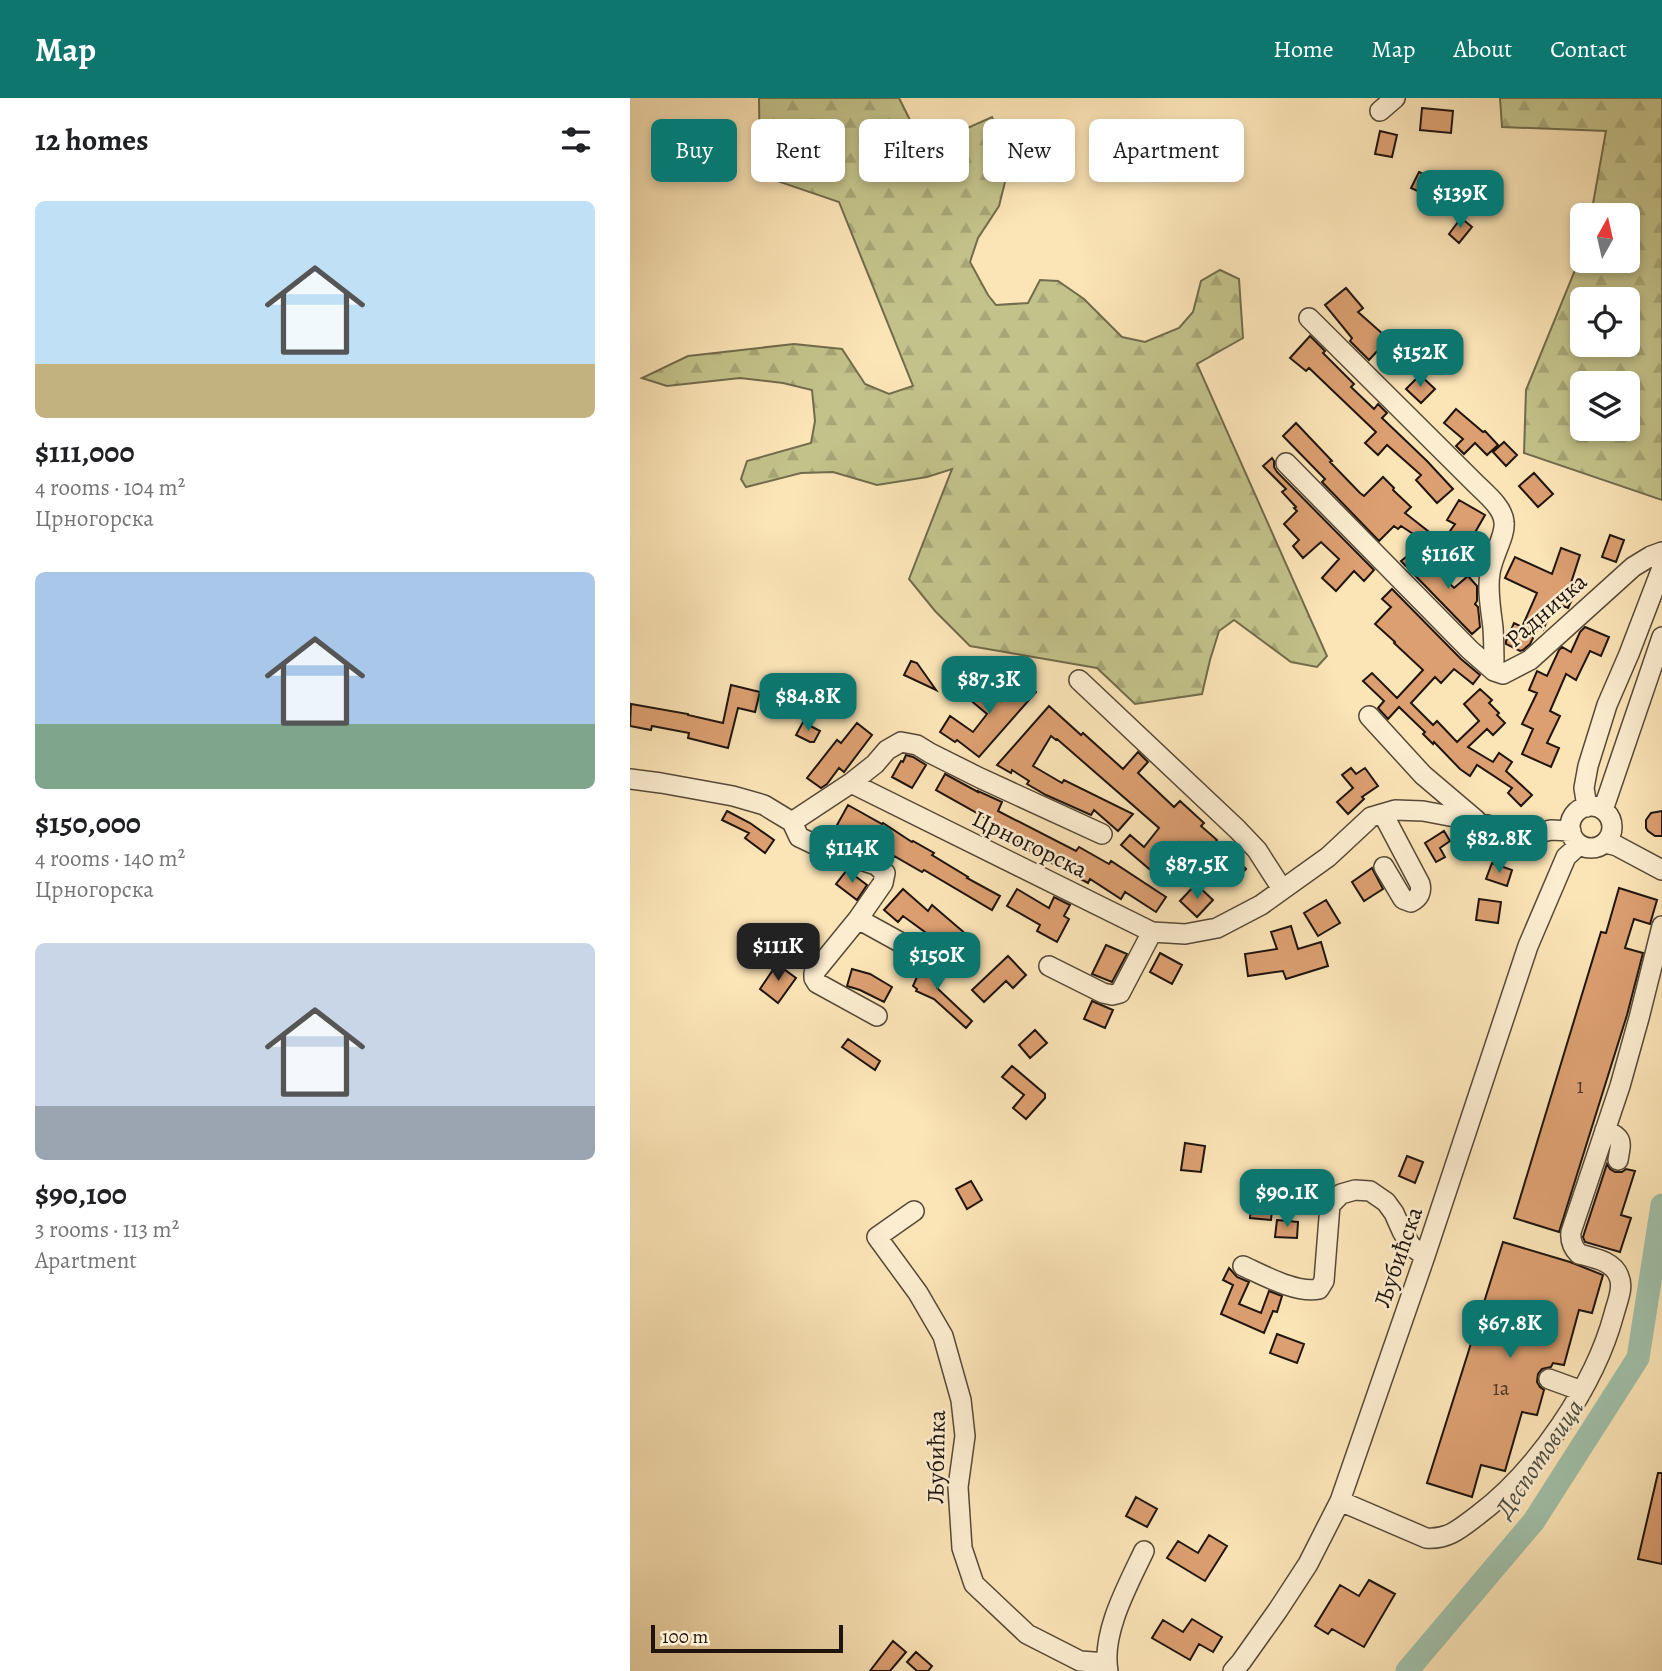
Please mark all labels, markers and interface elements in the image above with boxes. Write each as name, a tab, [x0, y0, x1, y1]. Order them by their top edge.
text: Map	[35, 27, 96, 72]
text: Home	[1273, 33, 1334, 65]
text: Map	[1372, 33, 1416, 65]
text: About	[1454, 33, 1512, 65]
text: Contact	[1550, 33, 1627, 65]
chip: Buy	[651, 119, 737, 182]
chip: Rent	[751, 119, 845, 182]
chip: Filters	[859, 119, 969, 182]
chip: New	[983, 119, 1075, 182]
chip: Apartment	[1089, 119, 1244, 182]
text: 12 homes	[35, 120, 148, 160]
icon: filters	[557, 121, 595, 159]
pin: $139K	[1411, 170, 1509, 230]
text: $139K	[1433, 177, 1487, 208]
north arrow	[1570, 203, 1640, 273]
map controls	[1570, 203, 1640, 441]
icon: home	[252, 247, 378, 373]
button: locate	[1570, 287, 1640, 357]
pin: $152K	[1371, 330, 1469, 389]
text: $152K	[1393, 336, 1448, 367]
button: layers	[1570, 371, 1640, 441]
text: $111,000	[35, 432, 135, 472]
text: 4 rooms · 104 m²	[35, 472, 185, 503]
text: Црногорска	[35, 503, 154, 534]
pin: $116K	[1399, 532, 1497, 591]
text: $116K	[1421, 538, 1475, 569]
street label: Радничка	[1498, 566, 1594, 654]
icon: home	[252, 618, 378, 744]
pin: $87.3K	[932, 656, 1046, 716]
text: $87.3K	[958, 663, 1020, 694]
pin: $84.8K	[751, 674, 865, 733]
text: $84.8K	[775, 680, 841, 711]
street label: Црногорска	[967, 802, 1093, 886]
text: $150,000	[35, 803, 141, 843]
pin: $82.8K	[1442, 816, 1556, 875]
text: $82.8K	[1466, 822, 1532, 853]
pin: $114K	[803, 826, 901, 885]
text: $114K	[825, 832, 879, 863]
pin: $87.5K	[1140, 842, 1254, 901]
text: 4 rooms · 140 m²	[35, 843, 185, 874]
text: $87.5K	[1166, 848, 1228, 879]
text: Црногорска	[35, 874, 154, 905]
pin: $111K	[729, 924, 827, 983]
text: $111K	[753, 930, 803, 961]
pin: $150K	[888, 932, 986, 992]
text: $150K	[909, 939, 965, 970]
icon: home	[252, 989, 378, 1115]
house number: 1	[1576, 1072, 1584, 1100]
pin: $90.1K	[1230, 1170, 1344, 1229]
text: $90,100	[35, 1174, 127, 1214]
text: $90.1K	[1256, 1176, 1318, 1207]
street label: Љубићска	[1366, 1202, 1430, 1312]
text: 3 rooms · 113 m²	[35, 1214, 179, 1245]
text: Apartment	[35, 1245, 137, 1276]
pin: $67.8K	[1453, 1300, 1567, 1360]
text: $67.8K	[1478, 1307, 1542, 1338]
house number: 1a	[1493, 1374, 1510, 1402]
water label: Деспотовица	[1486, 1392, 1592, 1526]
street label: Љубићка	[919, 1410, 953, 1504]
scale bar	[651, 1622, 844, 1654]
text: 100 m	[662, 1624, 708, 1650]

